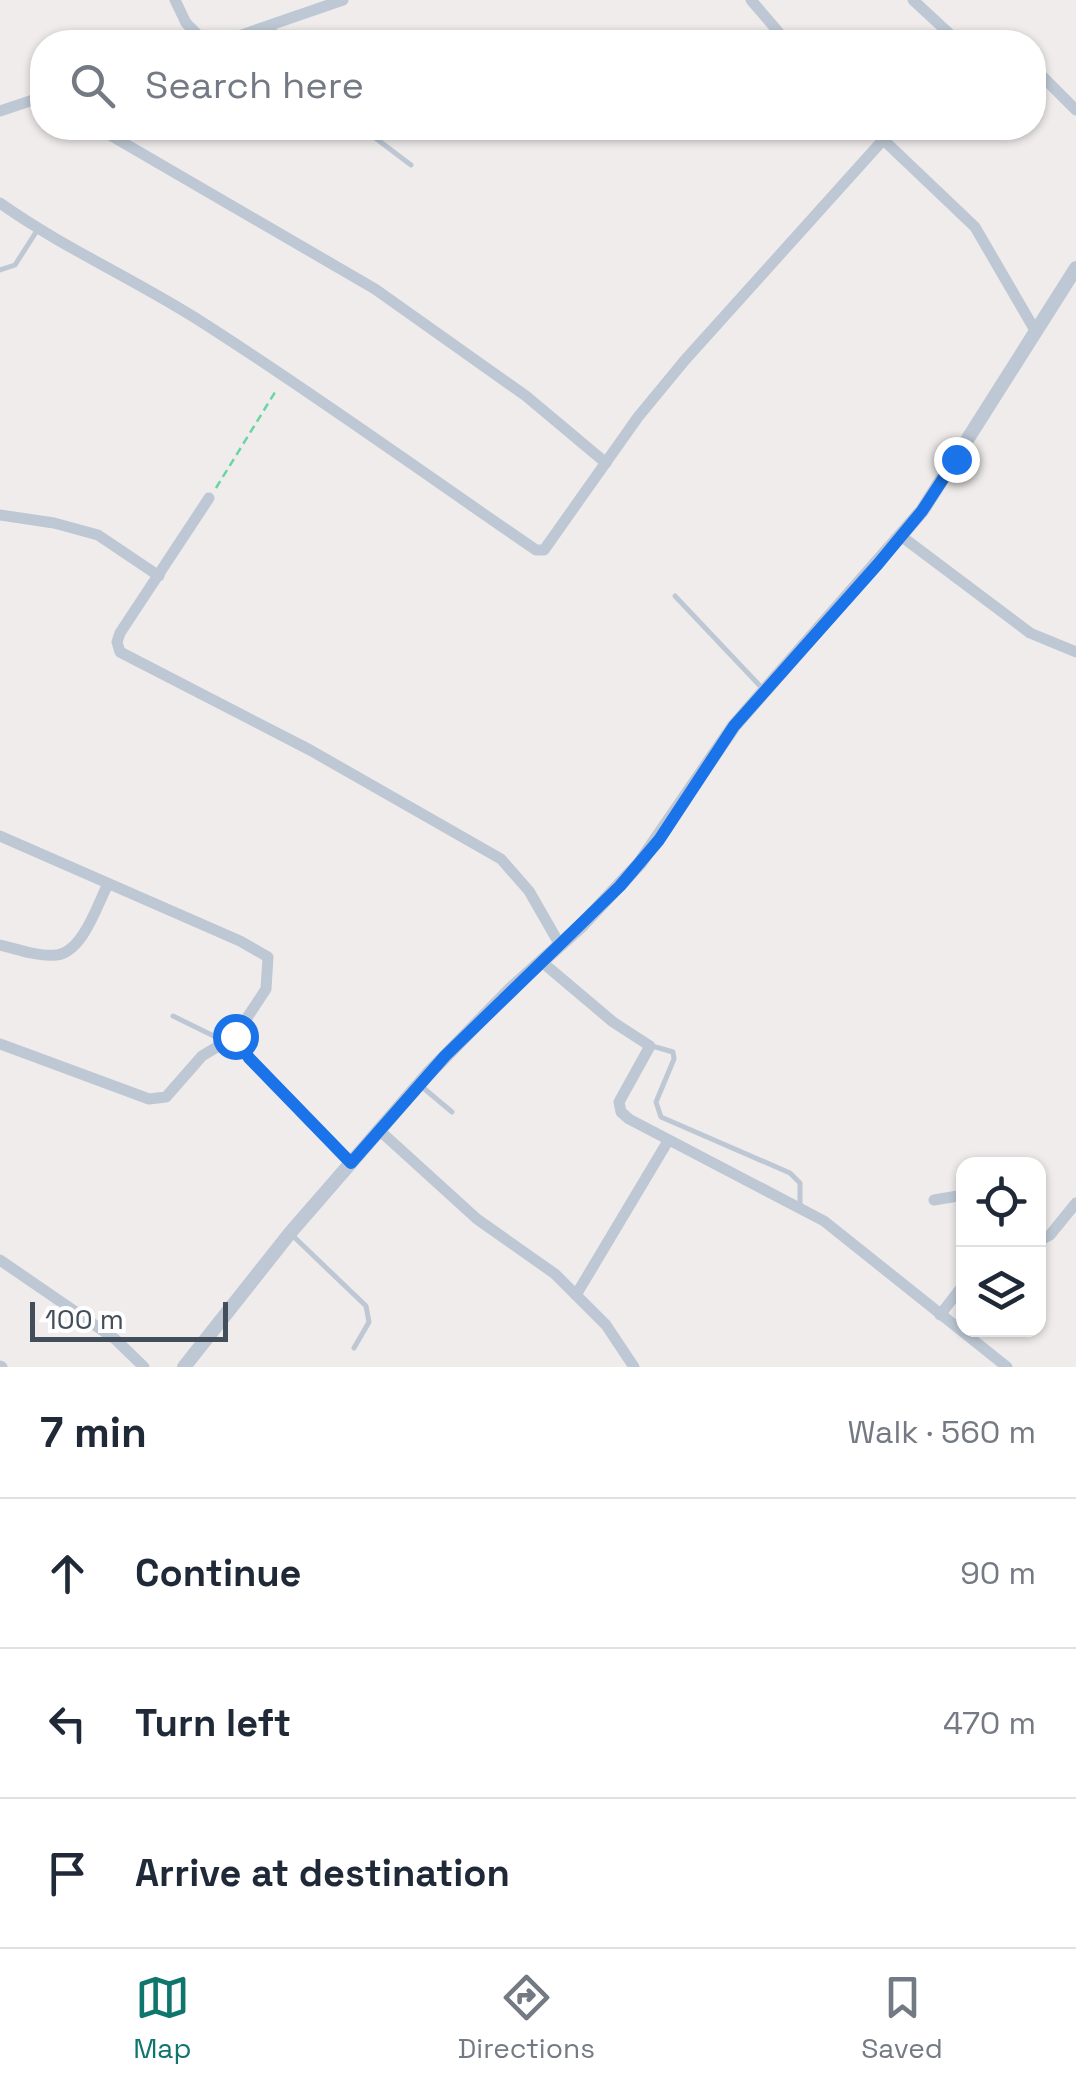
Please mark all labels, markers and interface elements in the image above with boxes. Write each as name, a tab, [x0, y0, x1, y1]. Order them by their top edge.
search box	[30, 30, 1046, 140]
icon: search	[65, 58, 120, 113]
text: Search here	[145, 61, 364, 109]
route end	[934, 437, 980, 483]
route start	[213, 1014, 259, 1060]
map controls	[956, 1157, 1046, 1337]
button: locate	[956, 1157, 1046, 1247]
button: layers	[956, 1247, 1046, 1337]
scale bar	[30, 1297, 228, 1342]
text: 100 m	[45, 1301, 124, 1337]
text: 7 min	[40, 1406, 147, 1459]
text: Walk · 560 m	[847, 1412, 1036, 1452]
icon: ahead	[40, 1546, 95, 1601]
text: Continue	[135, 1549, 301, 1597]
text: 90 m	[960, 1553, 1036, 1593]
icon: left	[40, 1696, 95, 1751]
text: Turn left	[135, 1699, 291, 1747]
text: 470 m	[943, 1703, 1036, 1743]
icon: arrive	[40, 1846, 95, 1901]
text: Arrive at destination	[135, 1849, 510, 1897]
tab: Map	[133, 1970, 191, 2066]
tab: Directions	[458, 1970, 595, 2066]
tab: Saved	[861, 1970, 943, 2066]

